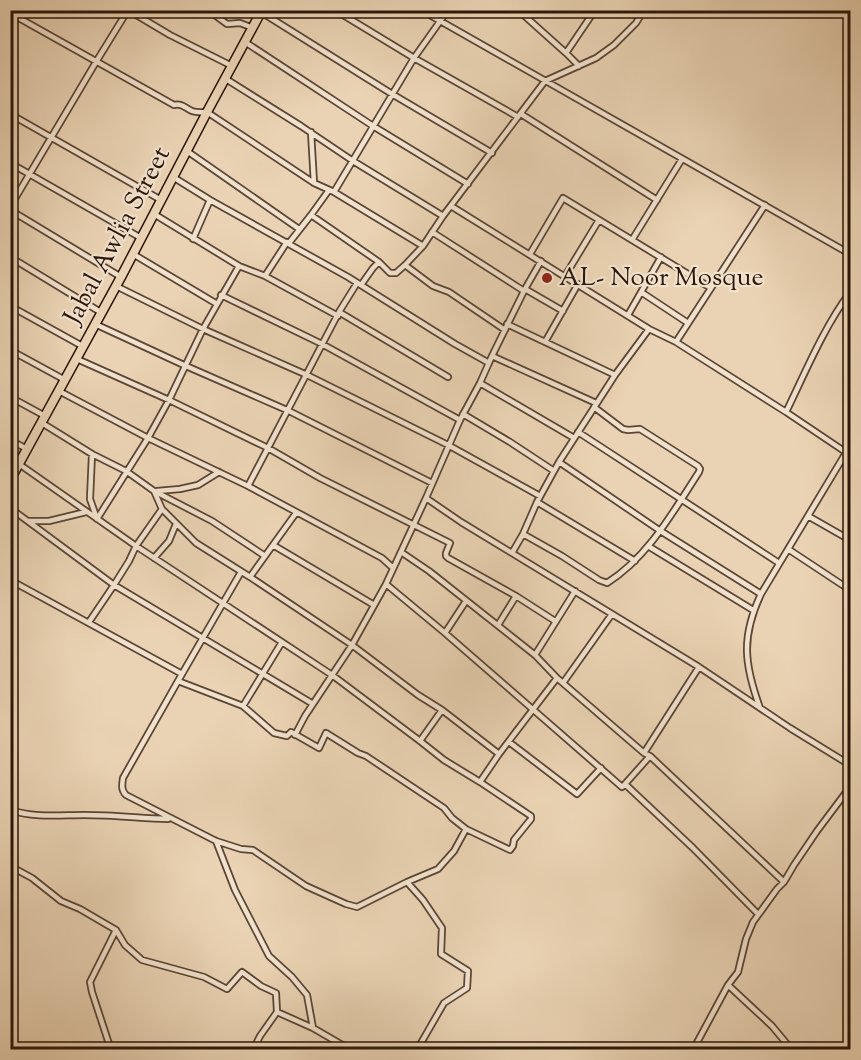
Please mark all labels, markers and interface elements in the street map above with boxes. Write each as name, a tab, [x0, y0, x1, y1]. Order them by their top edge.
street label: Jabal Awlia Street	[55, 140, 181, 333]
place label: AL- Noor Mosque	[559, 260, 764, 297]
marker: AL- Noor Mosque	[540, 271, 554, 285]

